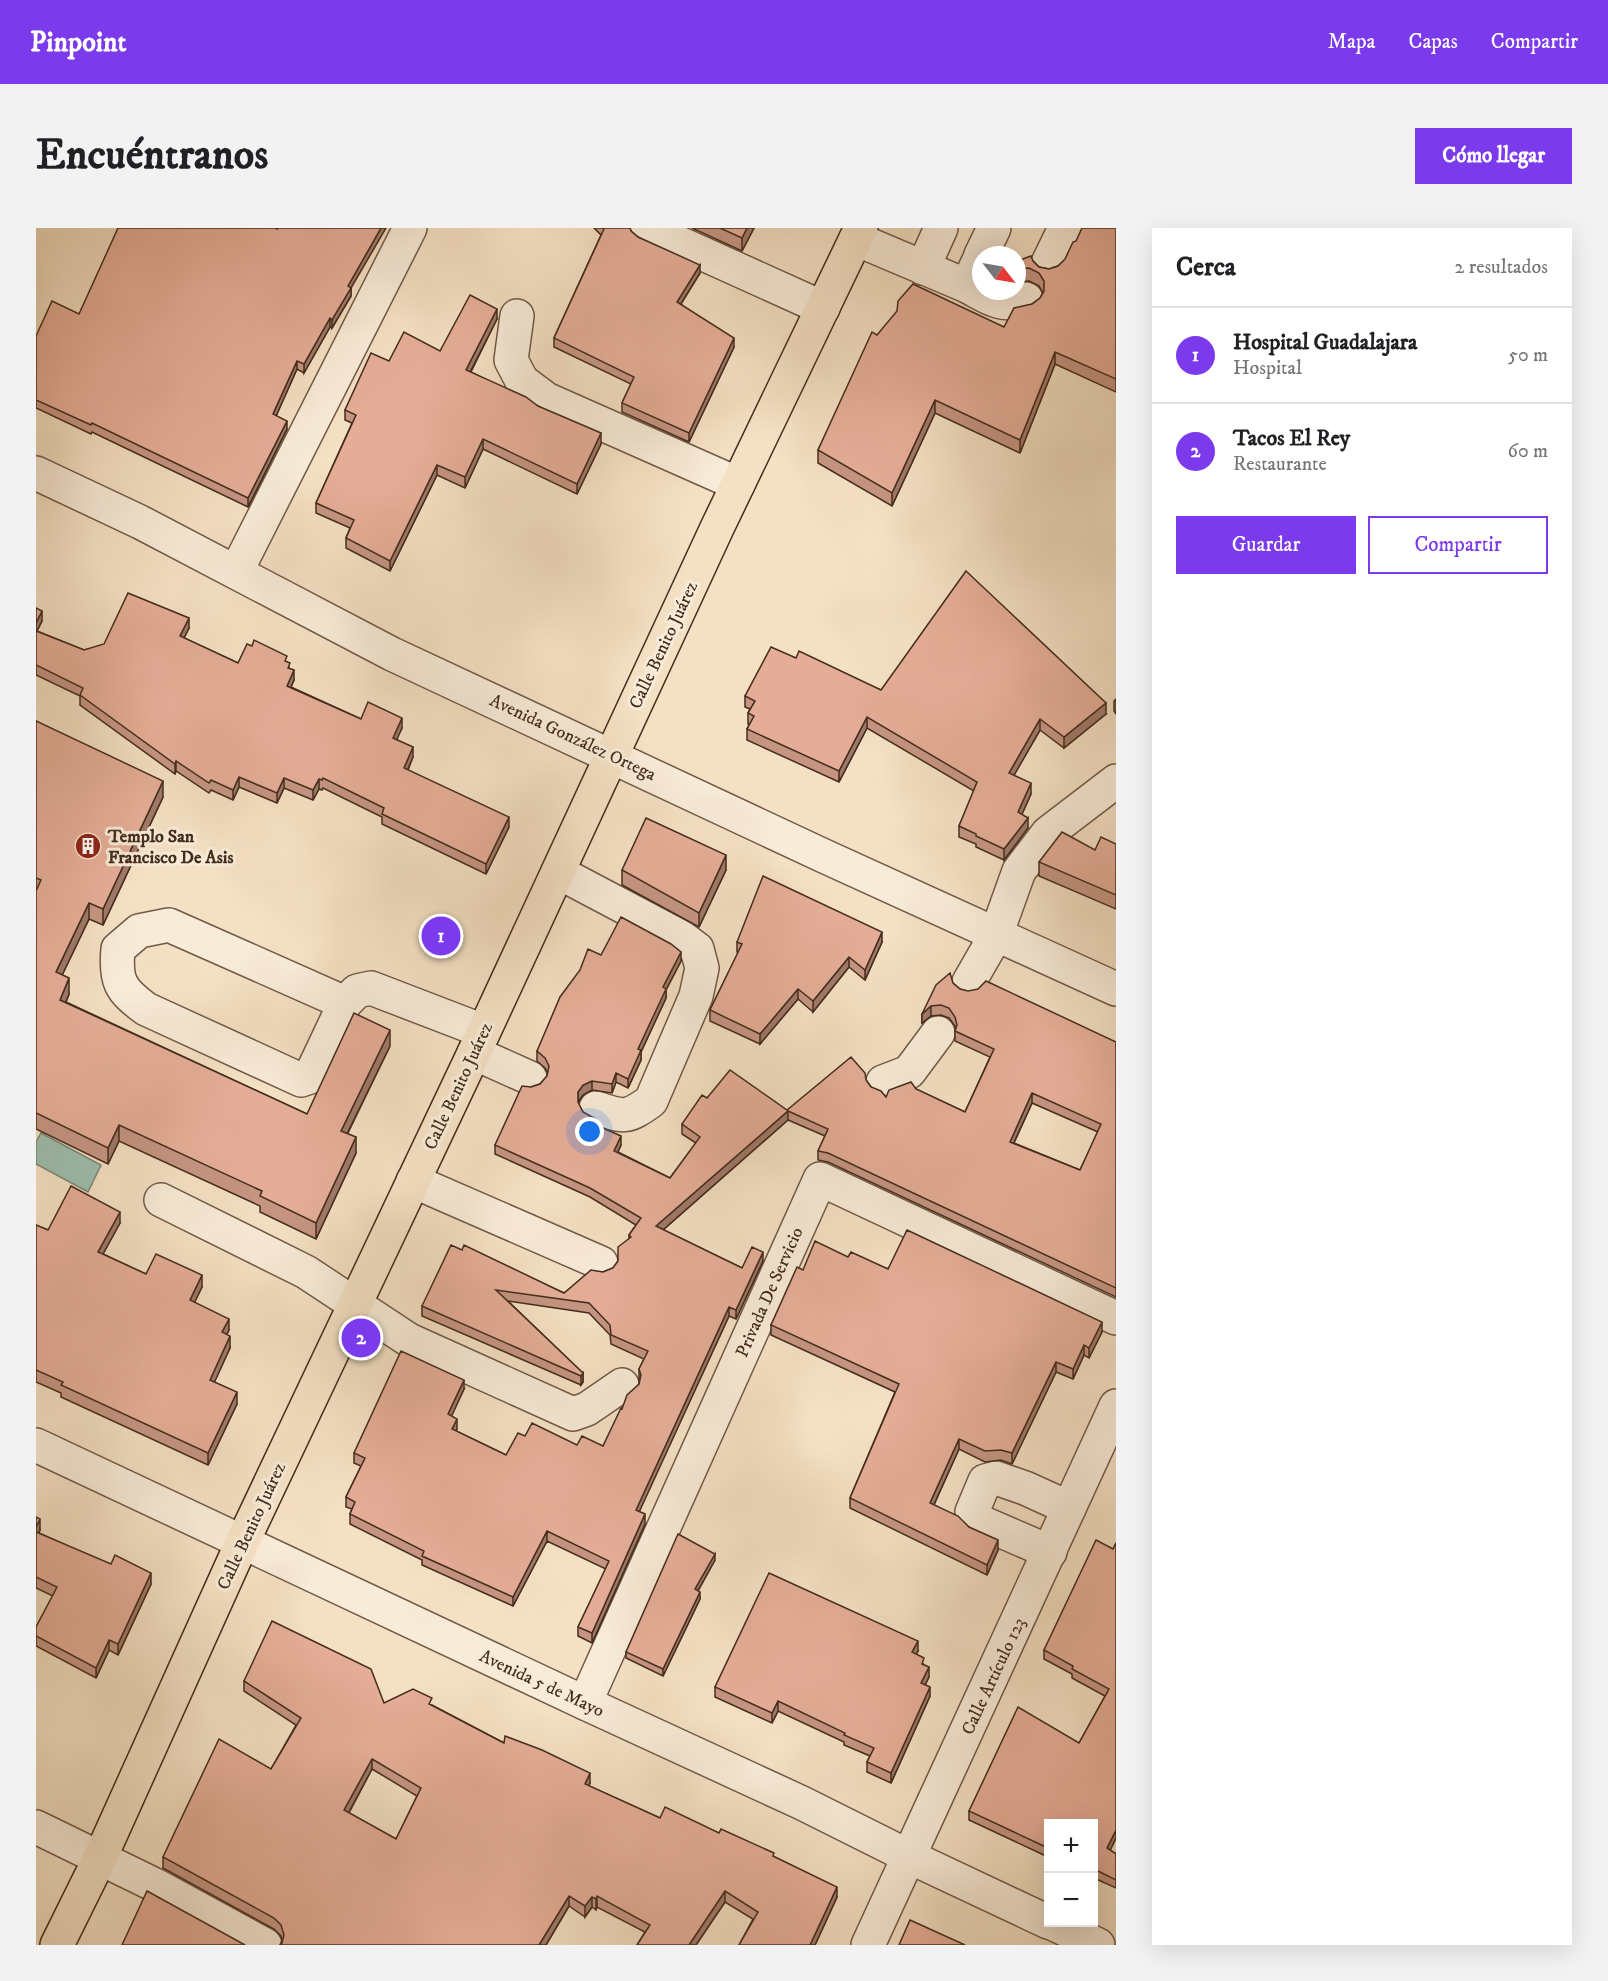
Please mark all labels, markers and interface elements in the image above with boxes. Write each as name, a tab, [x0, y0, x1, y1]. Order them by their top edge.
text: Pinpoint	[30, 25, 126, 60]
text: Mapa	[1328, 29, 1375, 55]
text: Capas	[1408, 29, 1458, 55]
text: Compartir	[1491, 29, 1578, 55]
button: Cómo llegar	[1415, 128, 1572, 184]
text: Encuéntranos	[36, 130, 268, 182]
north arrow	[972, 246, 1026, 300]
text: Cerca	[1176, 251, 1236, 284]
text: 2 resultados	[1455, 255, 1548, 280]
text: Hospital Guadalajara	[1233, 329, 1417, 356]
text: 1	[1192, 343, 1199, 368]
text: 50 m	[1508, 343, 1548, 368]
text: Hospital	[1233, 356, 1302, 381]
text: Tacos El Rey	[1233, 425, 1350, 452]
text: 2	[1191, 439, 1200, 464]
text: 60 m	[1508, 439, 1548, 464]
text: Restaurante	[1233, 452, 1327, 477]
button: Guardar	[1176, 516, 1356, 574]
button: Compartir	[1368, 516, 1548, 574]
street label: Calle Benito Juárez	[625, 578, 703, 713]
street label: Avenida González Ortega	[486, 690, 659, 786]
place label: Templo San Francisco De Asis	[107, 826, 233, 869]
building icon: Templo San Francisco De Asis	[73, 831, 103, 861]
pin: 1	[422, 914, 460, 958]
street label: Calle Benito Juárez	[420, 1019, 498, 1154]
your location	[575, 1117, 604, 1146]
street label: Privada De Servicio	[731, 1224, 809, 1361]
pin: 2	[342, 1316, 380, 1360]
street label: Calle Benito Juárez	[213, 1459, 291, 1594]
street label: Calle Artículo 123	[957, 1614, 1031, 1739]
street label: Avenida 5 de Mayo	[476, 1645, 608, 1723]
map controls	[1044, 1819, 1098, 1927]
button: +	[1044, 1819, 1098, 1873]
button: −	[1044, 1873, 1098, 1927]

